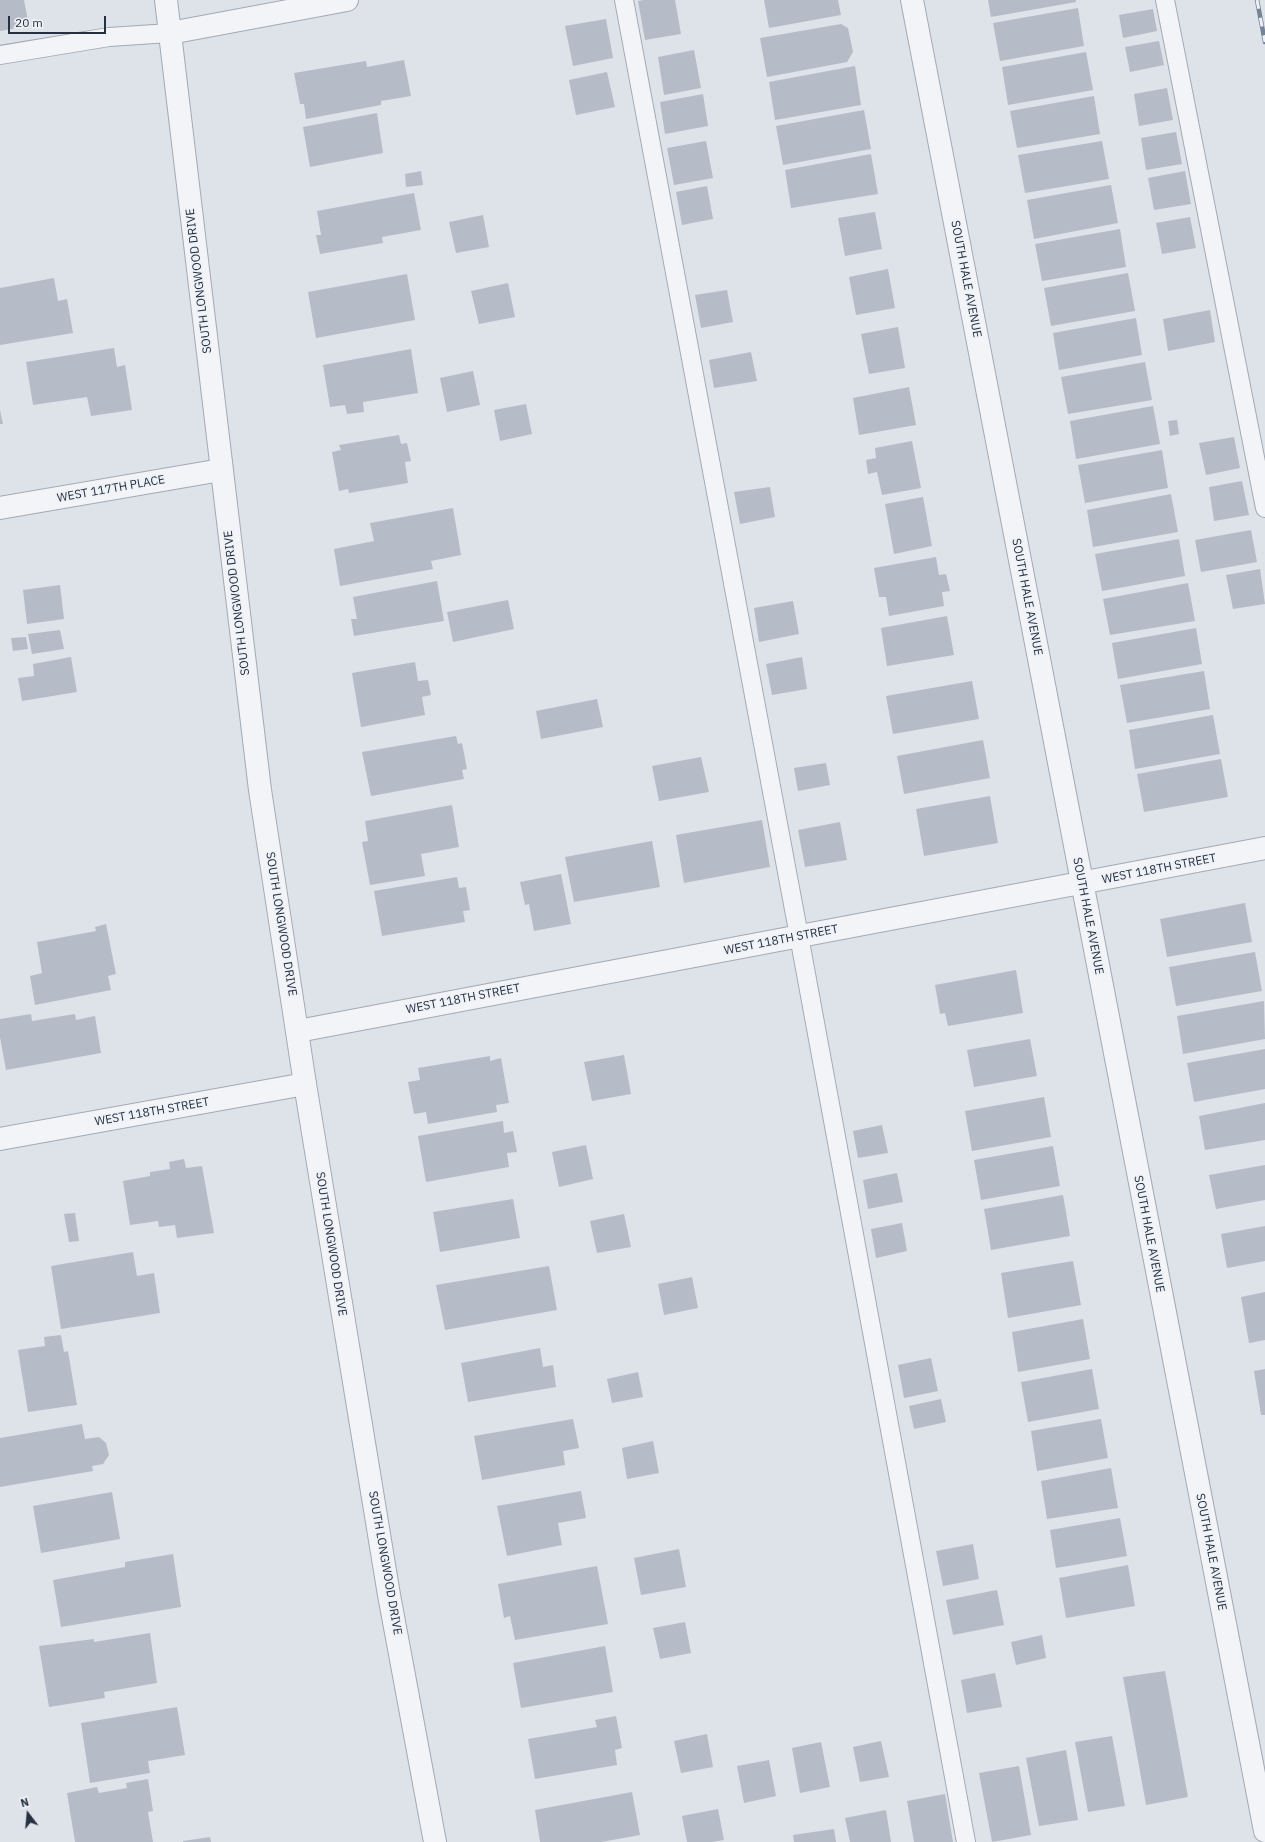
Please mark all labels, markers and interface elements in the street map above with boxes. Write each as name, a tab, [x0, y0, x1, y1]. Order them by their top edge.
scale bar	[10, 8, 108, 34]
text: 20 m	[15, 15, 43, 30]
street label: SOUTH LONGWOOD DRIVE	[183, 208, 215, 354]
street label: SOUTH HALE AVENUE	[948, 219, 984, 339]
street label: WEST 117TH PLACE	[56, 472, 166, 506]
street label: SOUTH LONGWOOD DRIVE	[221, 530, 253, 676]
street label: SOUTH HALE AVENUE	[1009, 537, 1045, 657]
street label: SOUTH LONGWOOD DRIVE	[262, 851, 300, 997]
street label: WEST 118TH STREET	[1101, 851, 1217, 887]
street label: SOUTH HALE AVENUE	[1070, 856, 1106, 976]
street label: WEST 118TH STREET	[723, 922, 839, 958]
street label: WEST 118TH STREET	[405, 981, 521, 1017]
street label: WEST 118TH STREET	[94, 1095, 210, 1129]
street label: SOUTH LONGWOOD DRIVE	[312, 1171, 350, 1317]
street label: SOUTH HALE AVENUE	[1131, 1174, 1167, 1294]
street label: SOUTH LONGWOOD DRIVE	[365, 1490, 405, 1636]
street label: SOUTH HALE AVENUE	[1193, 1492, 1229, 1612]
north arrow	[8, 1794, 48, 1834]
text: N	[19, 1795, 30, 1810]

